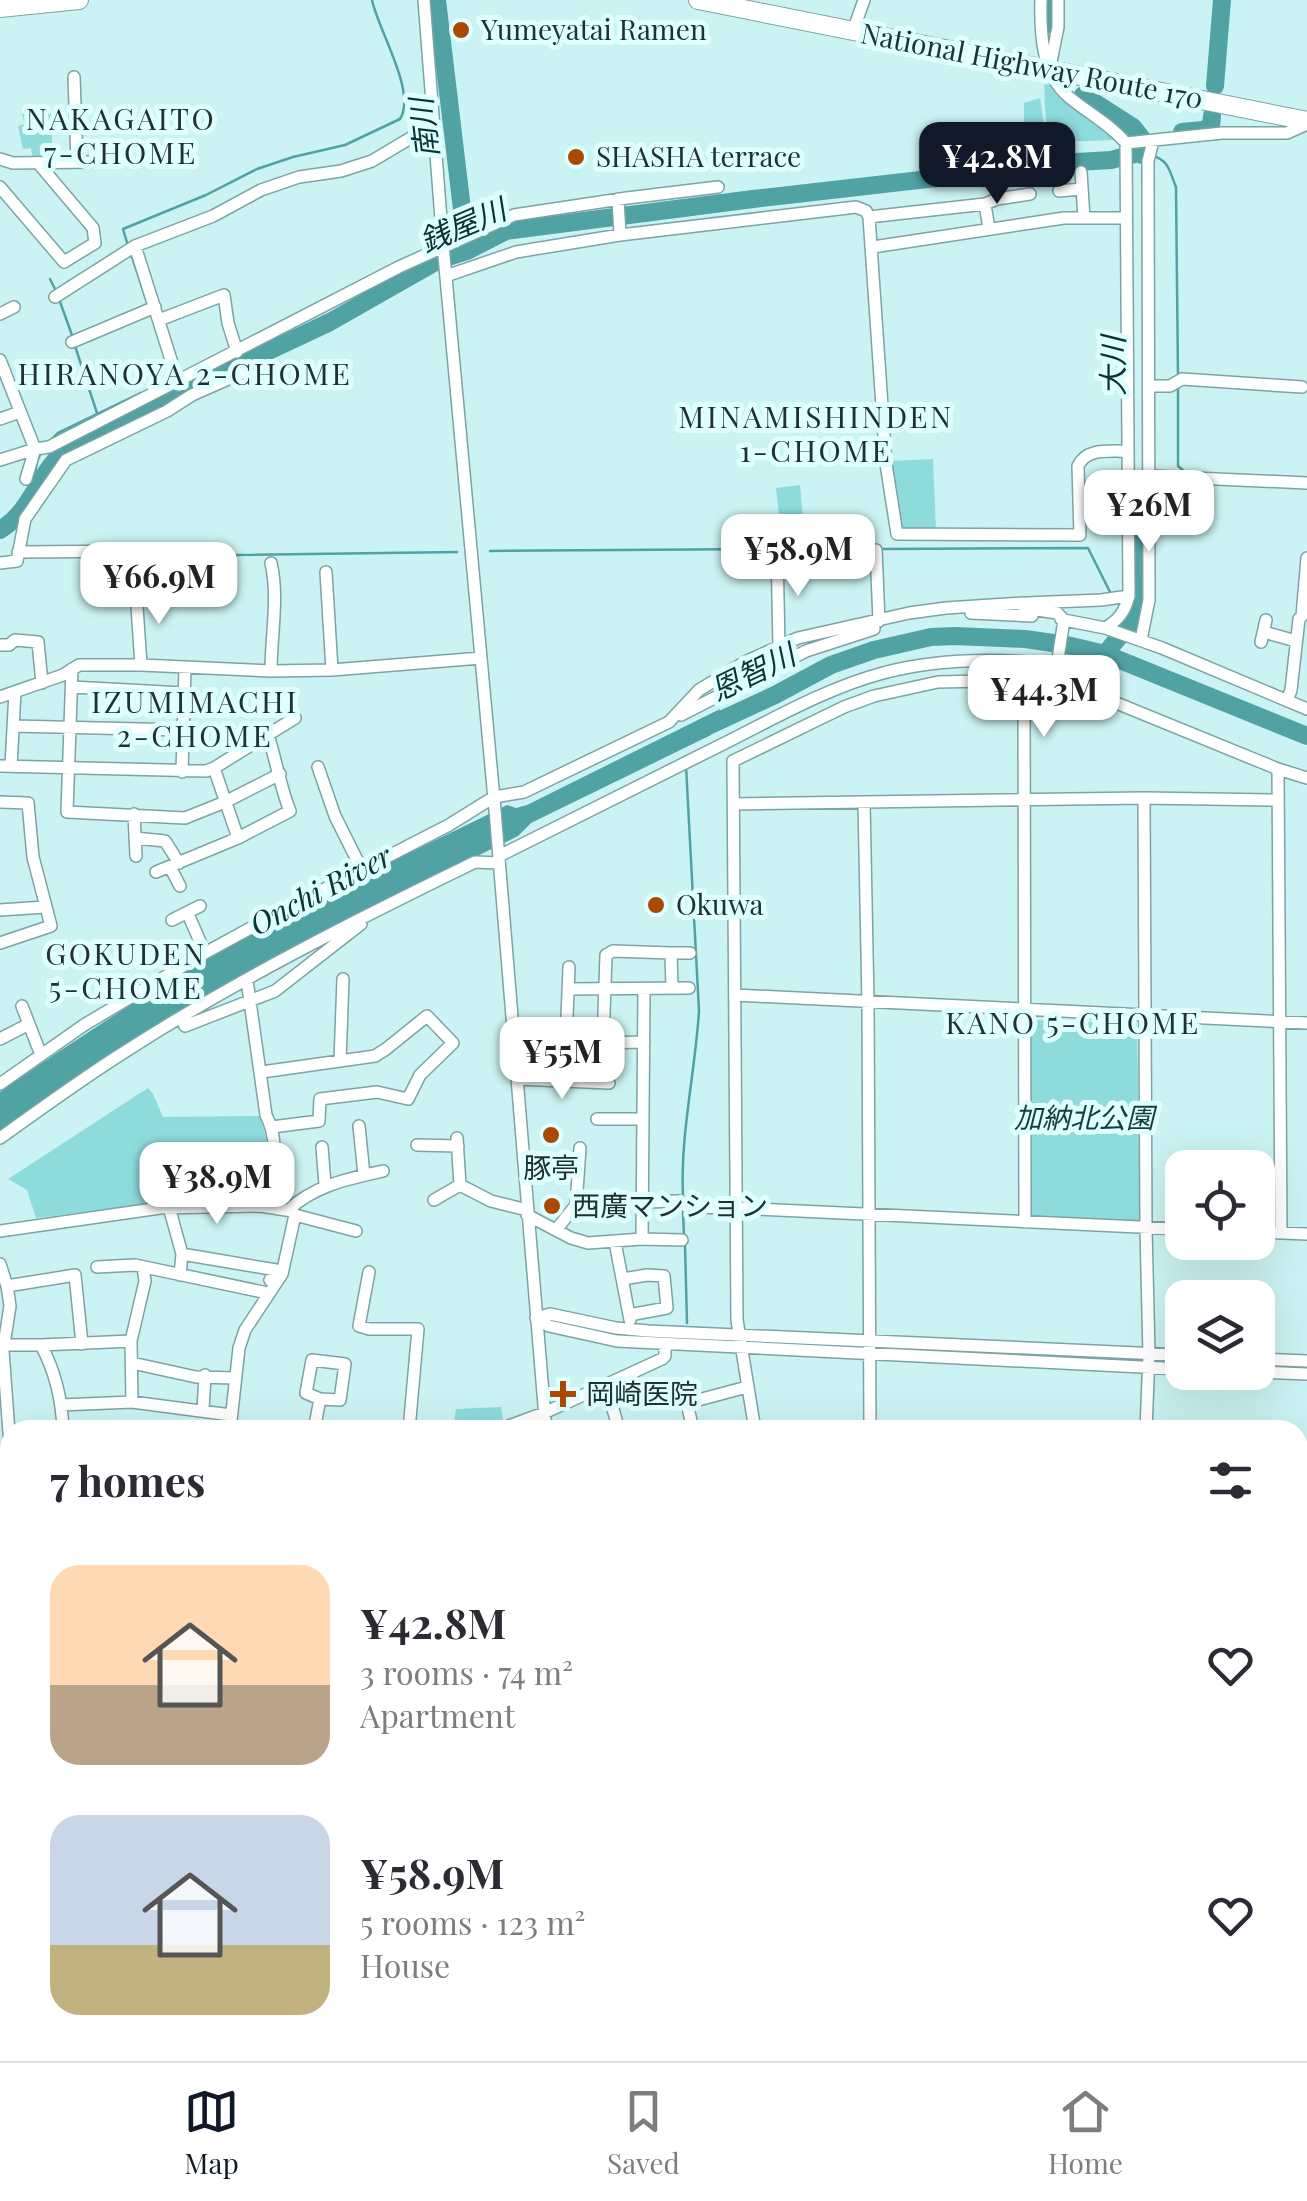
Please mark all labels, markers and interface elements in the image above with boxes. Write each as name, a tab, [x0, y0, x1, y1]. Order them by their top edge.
place label: Yumeyatai Ramen	[480, 10, 707, 47]
street label: National Highway Route 170	[858, 13, 1206, 116]
marker: Yumeyatai Ramen	[450, 19, 472, 41]
water label: 南川	[399, 93, 447, 160]
district label: NAKAGAITO 7-CHOME	[26, 98, 216, 172]
pin: ¥42.8M	[916, 122, 1078, 207]
text: ¥42.8M	[941, 133, 1053, 176]
place label: SHASHA terrace	[596, 137, 801, 174]
marker: SHASHA terrace	[565, 146, 587, 168]
water label: 銭屋川	[413, 187, 514, 260]
water label: 大川	[1092, 333, 1132, 396]
district label: HIRANOYA 2-CHOME	[18, 353, 352, 393]
district label: MINAMISHINDEN 1-CHOME	[678, 396, 954, 470]
pin: ¥26M	[1090, 470, 1208, 555]
text: ¥26M	[1106, 481, 1192, 524]
pin: ¥58.9M	[717, 514, 879, 599]
text: ¥58.9M	[743, 525, 853, 568]
pin: ¥66.9M	[78, 542, 240, 627]
text: ¥66.9M	[102, 553, 216, 596]
water label: 恩智川	[703, 632, 804, 709]
pin: ¥44.3M	[963, 655, 1125, 740]
text: ¥44.3M	[990, 666, 1098, 709]
district label: IZUMIMACHI 2-CHOME	[91, 681, 299, 755]
water label: Onchi River	[242, 834, 399, 943]
place label: Okuwa	[676, 885, 764, 922]
marker: Okuwa	[645, 894, 667, 916]
district label: GOKUDEN 5-CHOME	[45, 933, 207, 1007]
district label: KANO 5-CHOME	[945, 1002, 1201, 1042]
pin: ¥55M	[503, 1017, 621, 1102]
text: ¥55M	[522, 1028, 602, 1071]
park label: 加納北公園	[1014, 1098, 1158, 1135]
marker: 豚亭	[540, 1124, 562, 1146]
pin: ¥38.9M	[136, 1142, 298, 1227]
place label: 豚亭	[523, 1148, 579, 1185]
map controls	[1165, 1150, 1275, 1390]
button: locate	[1165, 1150, 1275, 1260]
text: ¥38.9M	[161, 1153, 273, 1196]
place label: 西廣マンション	[572, 1186, 768, 1223]
marker: 西廣マンション	[541, 1195, 563, 1217]
button: layers	[1165, 1280, 1275, 1390]
place label: 岡崎医院	[586, 1374, 698, 1411]
marker: 岡崎医院	[550, 1381, 576, 1407]
text: 7 homes	[50, 1452, 205, 1508]
icon: filters	[1203, 1453, 1258, 1508]
text: ¥42.8M	[360, 1594, 506, 1650]
icon: home	[130, 1605, 250, 1725]
icon: heart	[1203, 1638, 1258, 1693]
text: 3 rooms · 74 m²	[360, 1650, 573, 1693]
text: Apartment	[360, 1693, 515, 1736]
text: ¥58.9M	[360, 1844, 505, 1900]
icon: home	[130, 1855, 250, 1975]
icon: heart	[1203, 1888, 1258, 1943]
text: 5 rooms · 123 m²	[360, 1900, 585, 1943]
text: House	[360, 1943, 450, 1986]
tab: Map	[184, 2084, 239, 2181]
tab: Saved	[607, 2084, 680, 2181]
tab: Home	[1048, 2084, 1123, 2181]

